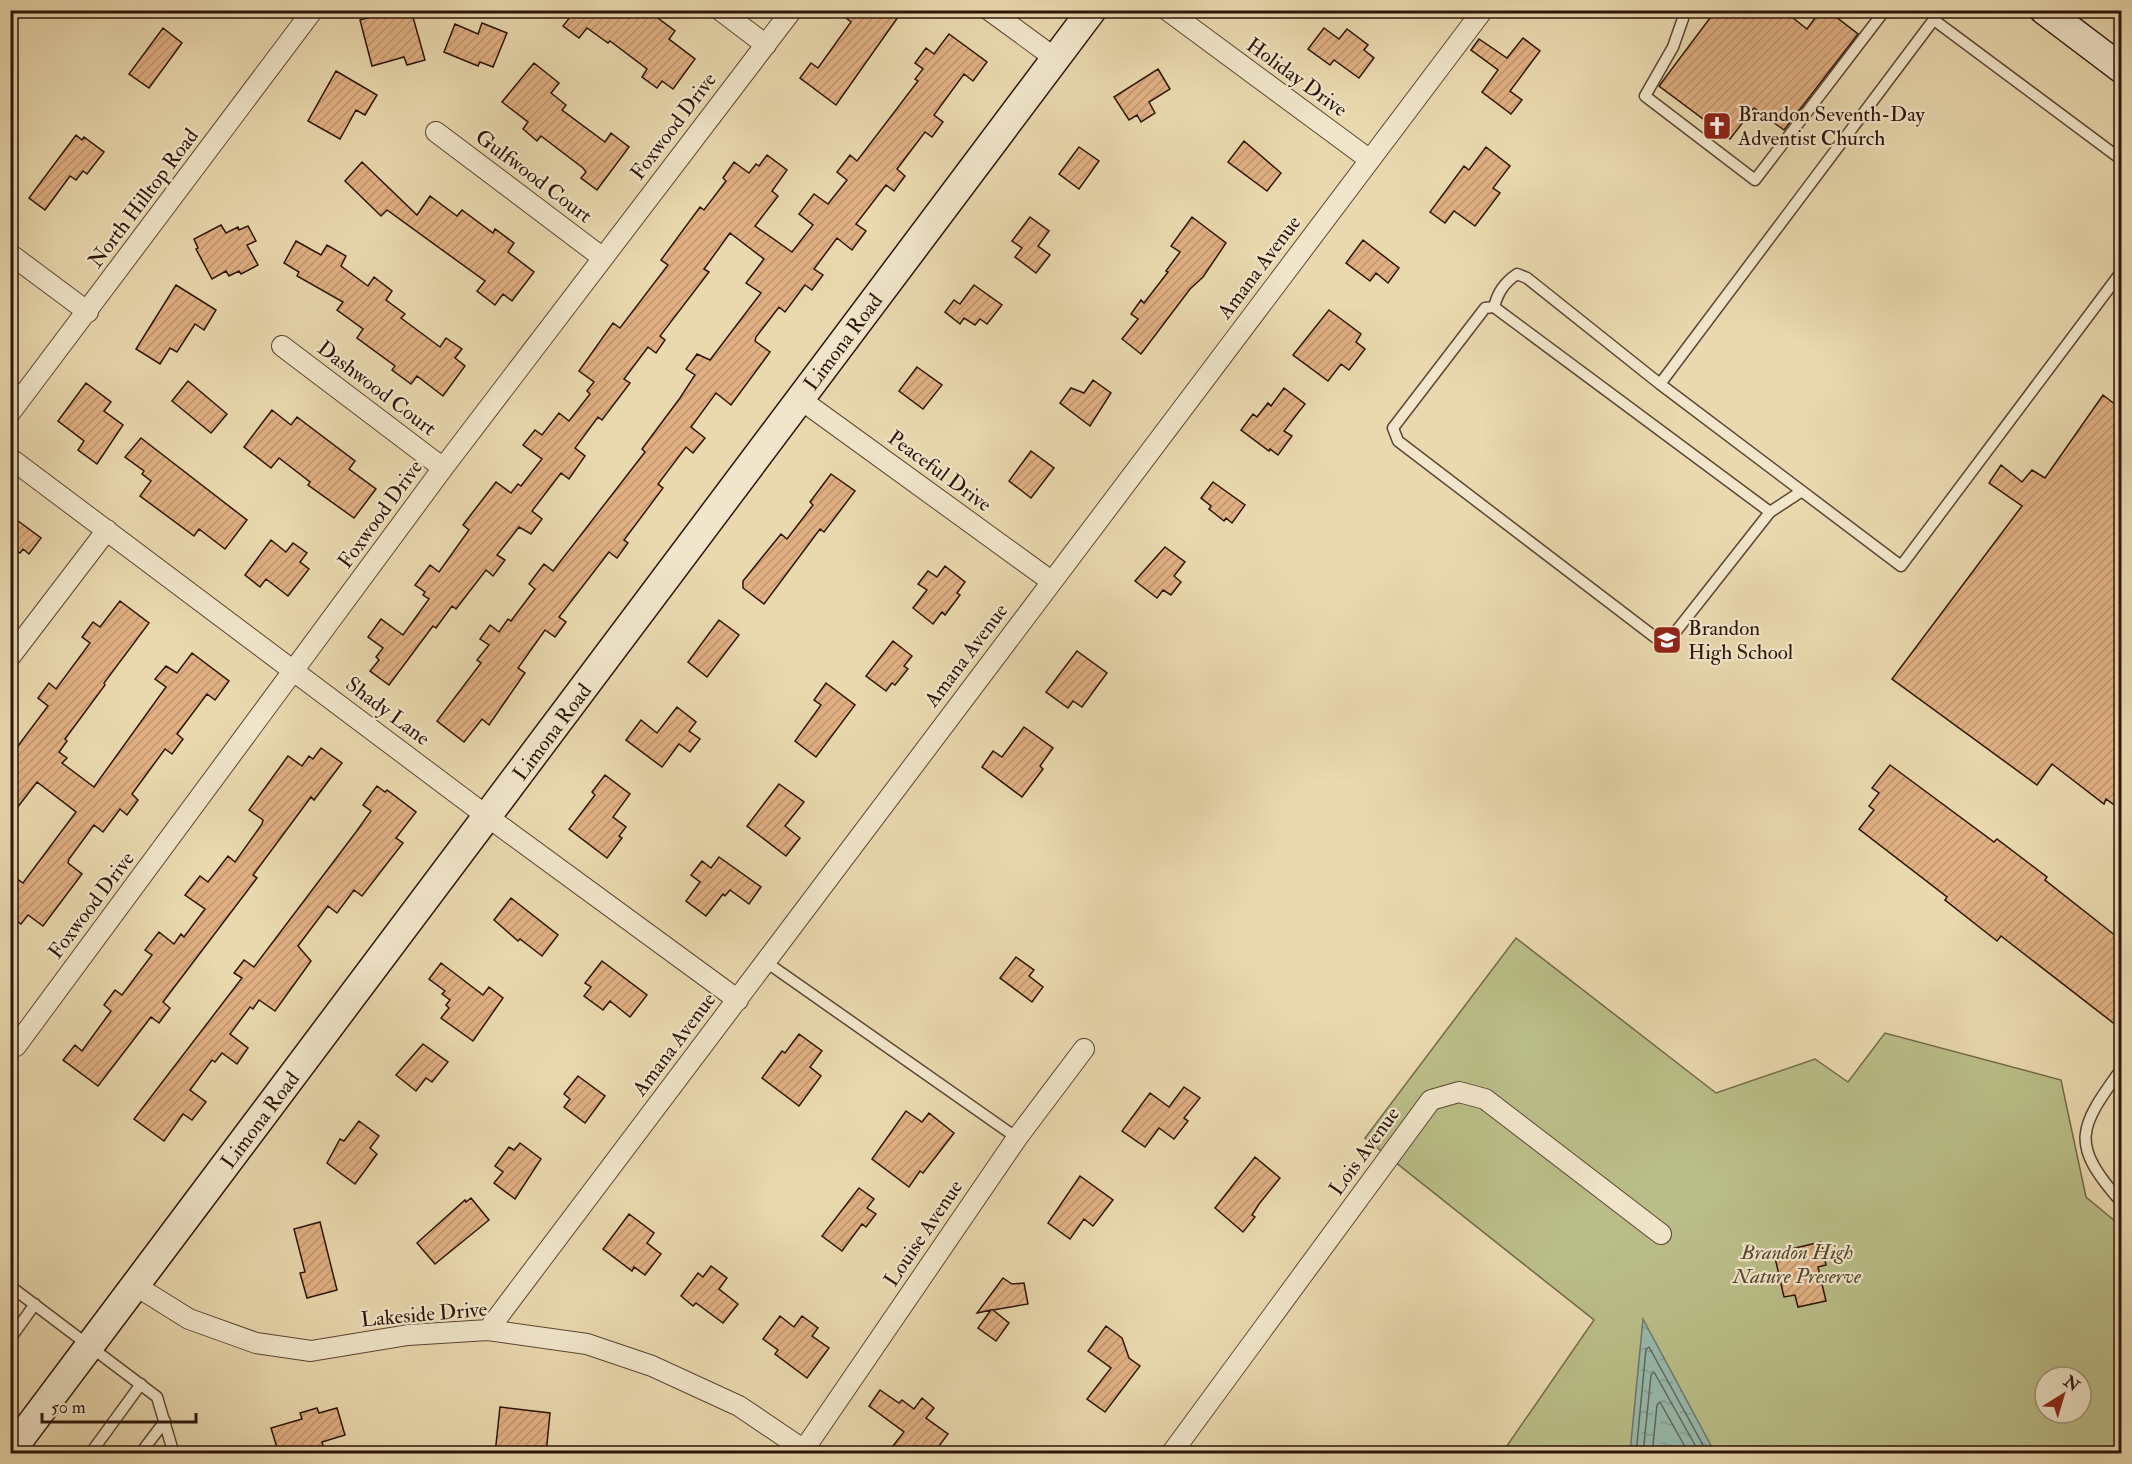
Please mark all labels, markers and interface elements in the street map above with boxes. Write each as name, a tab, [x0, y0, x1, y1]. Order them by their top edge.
street label: Holiday Drive	[1241, 32, 1353, 123]
street label: Foxwood Drive	[624, 67, 723, 185]
place label: Brandon Seventh-Day Adventist Church	[1737, 101, 1926, 152]
church icon: Brandon Seventh-Day Adventist Church	[1701, 110, 1733, 142]
street label: North Hilltop Road	[82, 123, 205, 273]
street label: Gulfwood Court	[470, 124, 598, 229]
street label: Amana Avenue	[1211, 210, 1307, 325]
street label: Limona Road	[798, 288, 889, 396]
street label: Dashwood Court	[312, 335, 442, 442]
street label: Peaceful Drive	[882, 425, 997, 518]
street label: Foxwood Drive	[332, 454, 429, 574]
street label: Amana Avenue	[918, 598, 1014, 713]
place label: Brandon High School	[1688, 615, 1794, 666]
school or university icon: Brandon High School	[1651, 624, 1683, 656]
street label: Shady Lane	[340, 671, 435, 752]
street label: Limona Road	[507, 678, 598, 786]
street label: Foxwood Drive	[42, 846, 141, 964]
street label: Amana Avenue	[626, 987, 722, 1102]
street label: Limona Road	[215, 1066, 306, 1174]
street label: Lois Avenue	[1323, 1101, 1406, 1201]
street label: Louise Avenue	[878, 1175, 969, 1292]
park label: Brandon High Nature Preserve	[1732, 1239, 1862, 1290]
street label: Lakeside Drive	[360, 1296, 489, 1333]
north arrow	[2033, 1365, 2093, 1425]
text: N	[2059, 1371, 2084, 1397]
scale bar	[42, 1386, 196, 1424]
text: 50 m	[51, 1396, 86, 1419]

